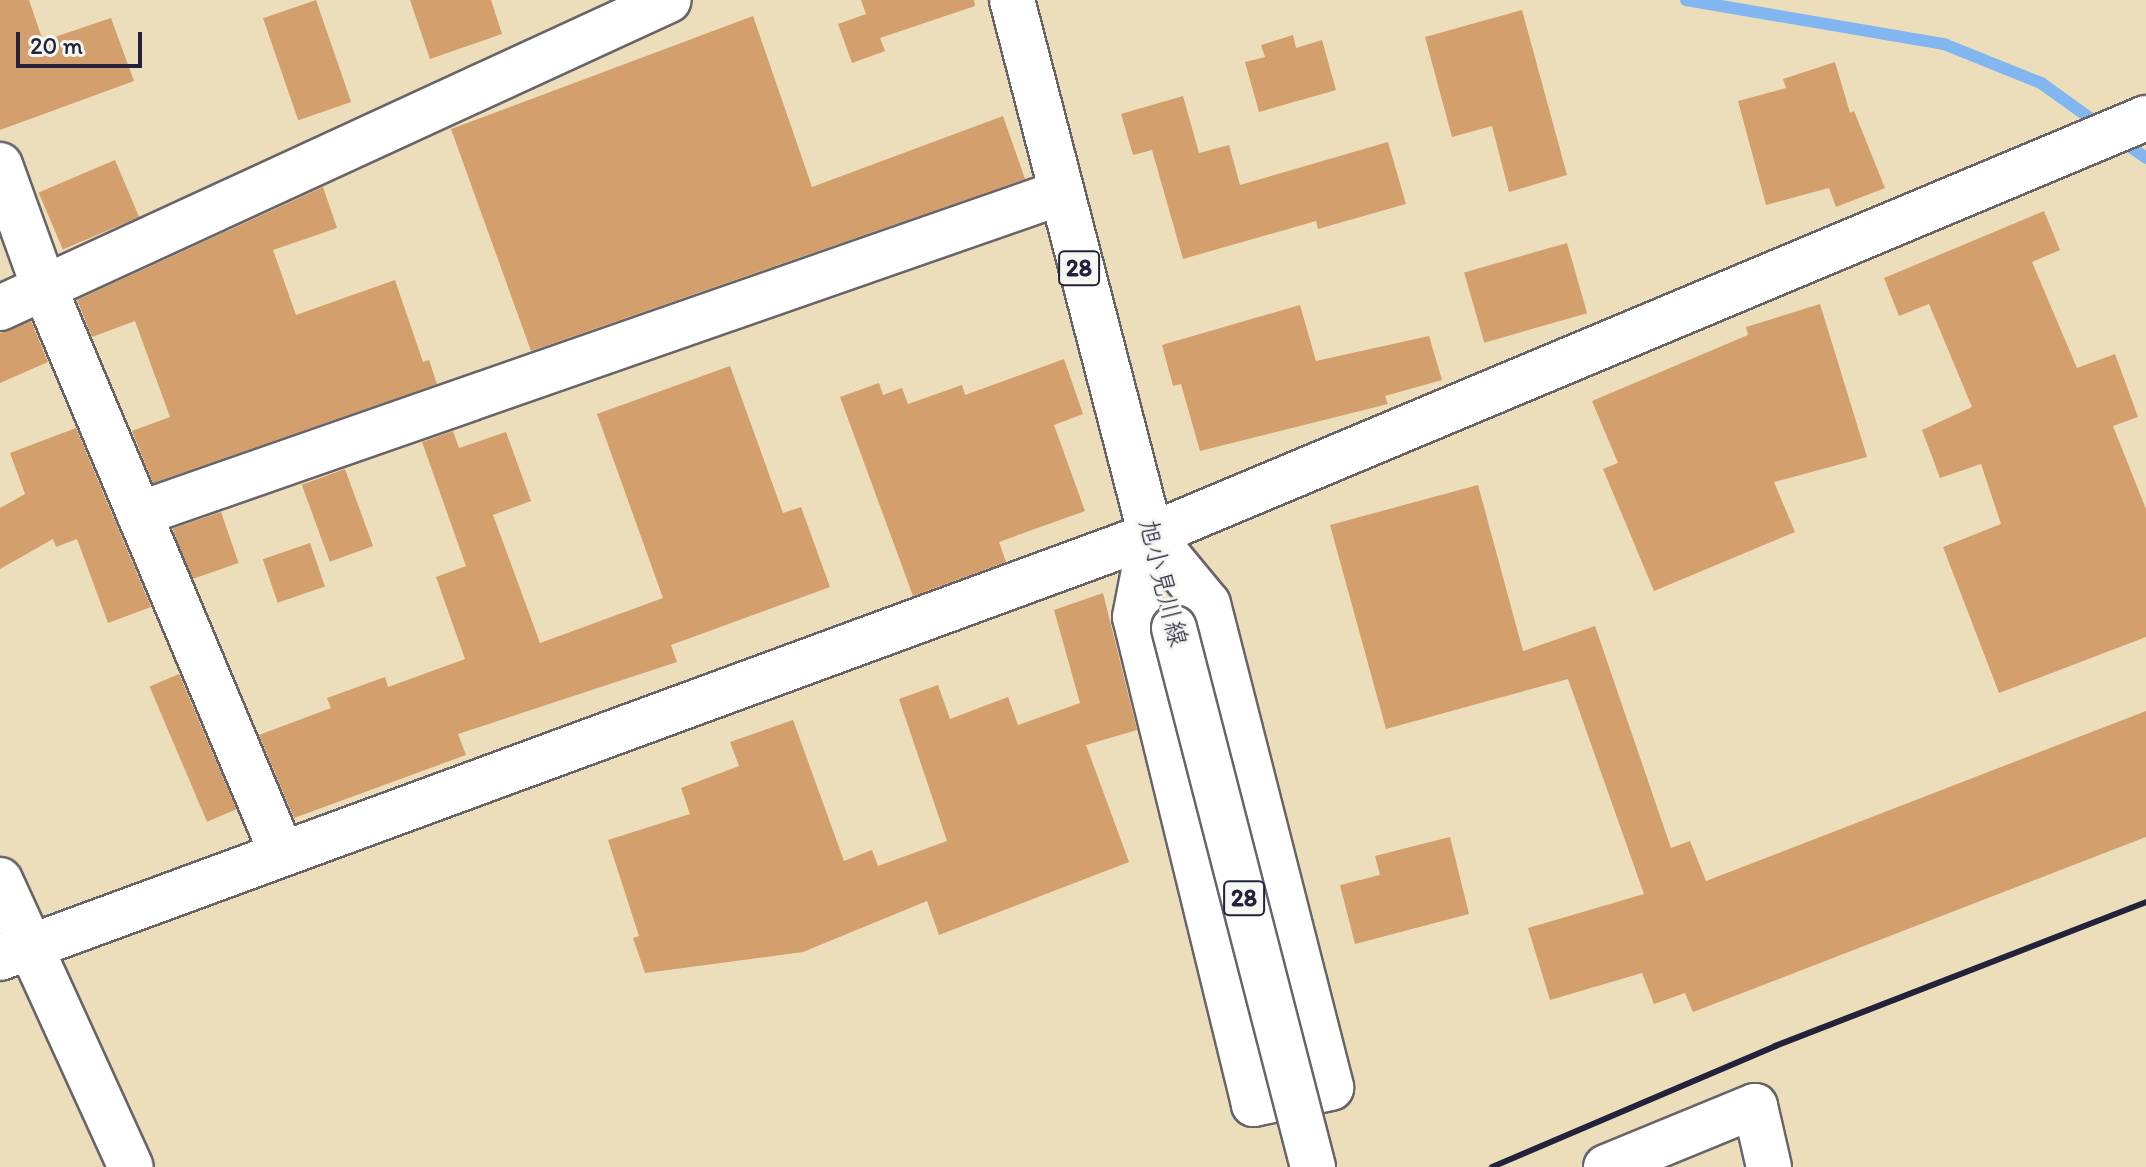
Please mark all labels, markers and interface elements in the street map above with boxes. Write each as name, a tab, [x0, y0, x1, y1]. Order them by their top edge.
scale bar	[20, 16, 146, 66]
text: 20 m	[30, 31, 83, 60]
road number: 28	[1057, 248, 1101, 288]
street label: 旭小見川線	[1132, 516, 1194, 650]
road number: 28	[1222, 878, 1266, 918]

